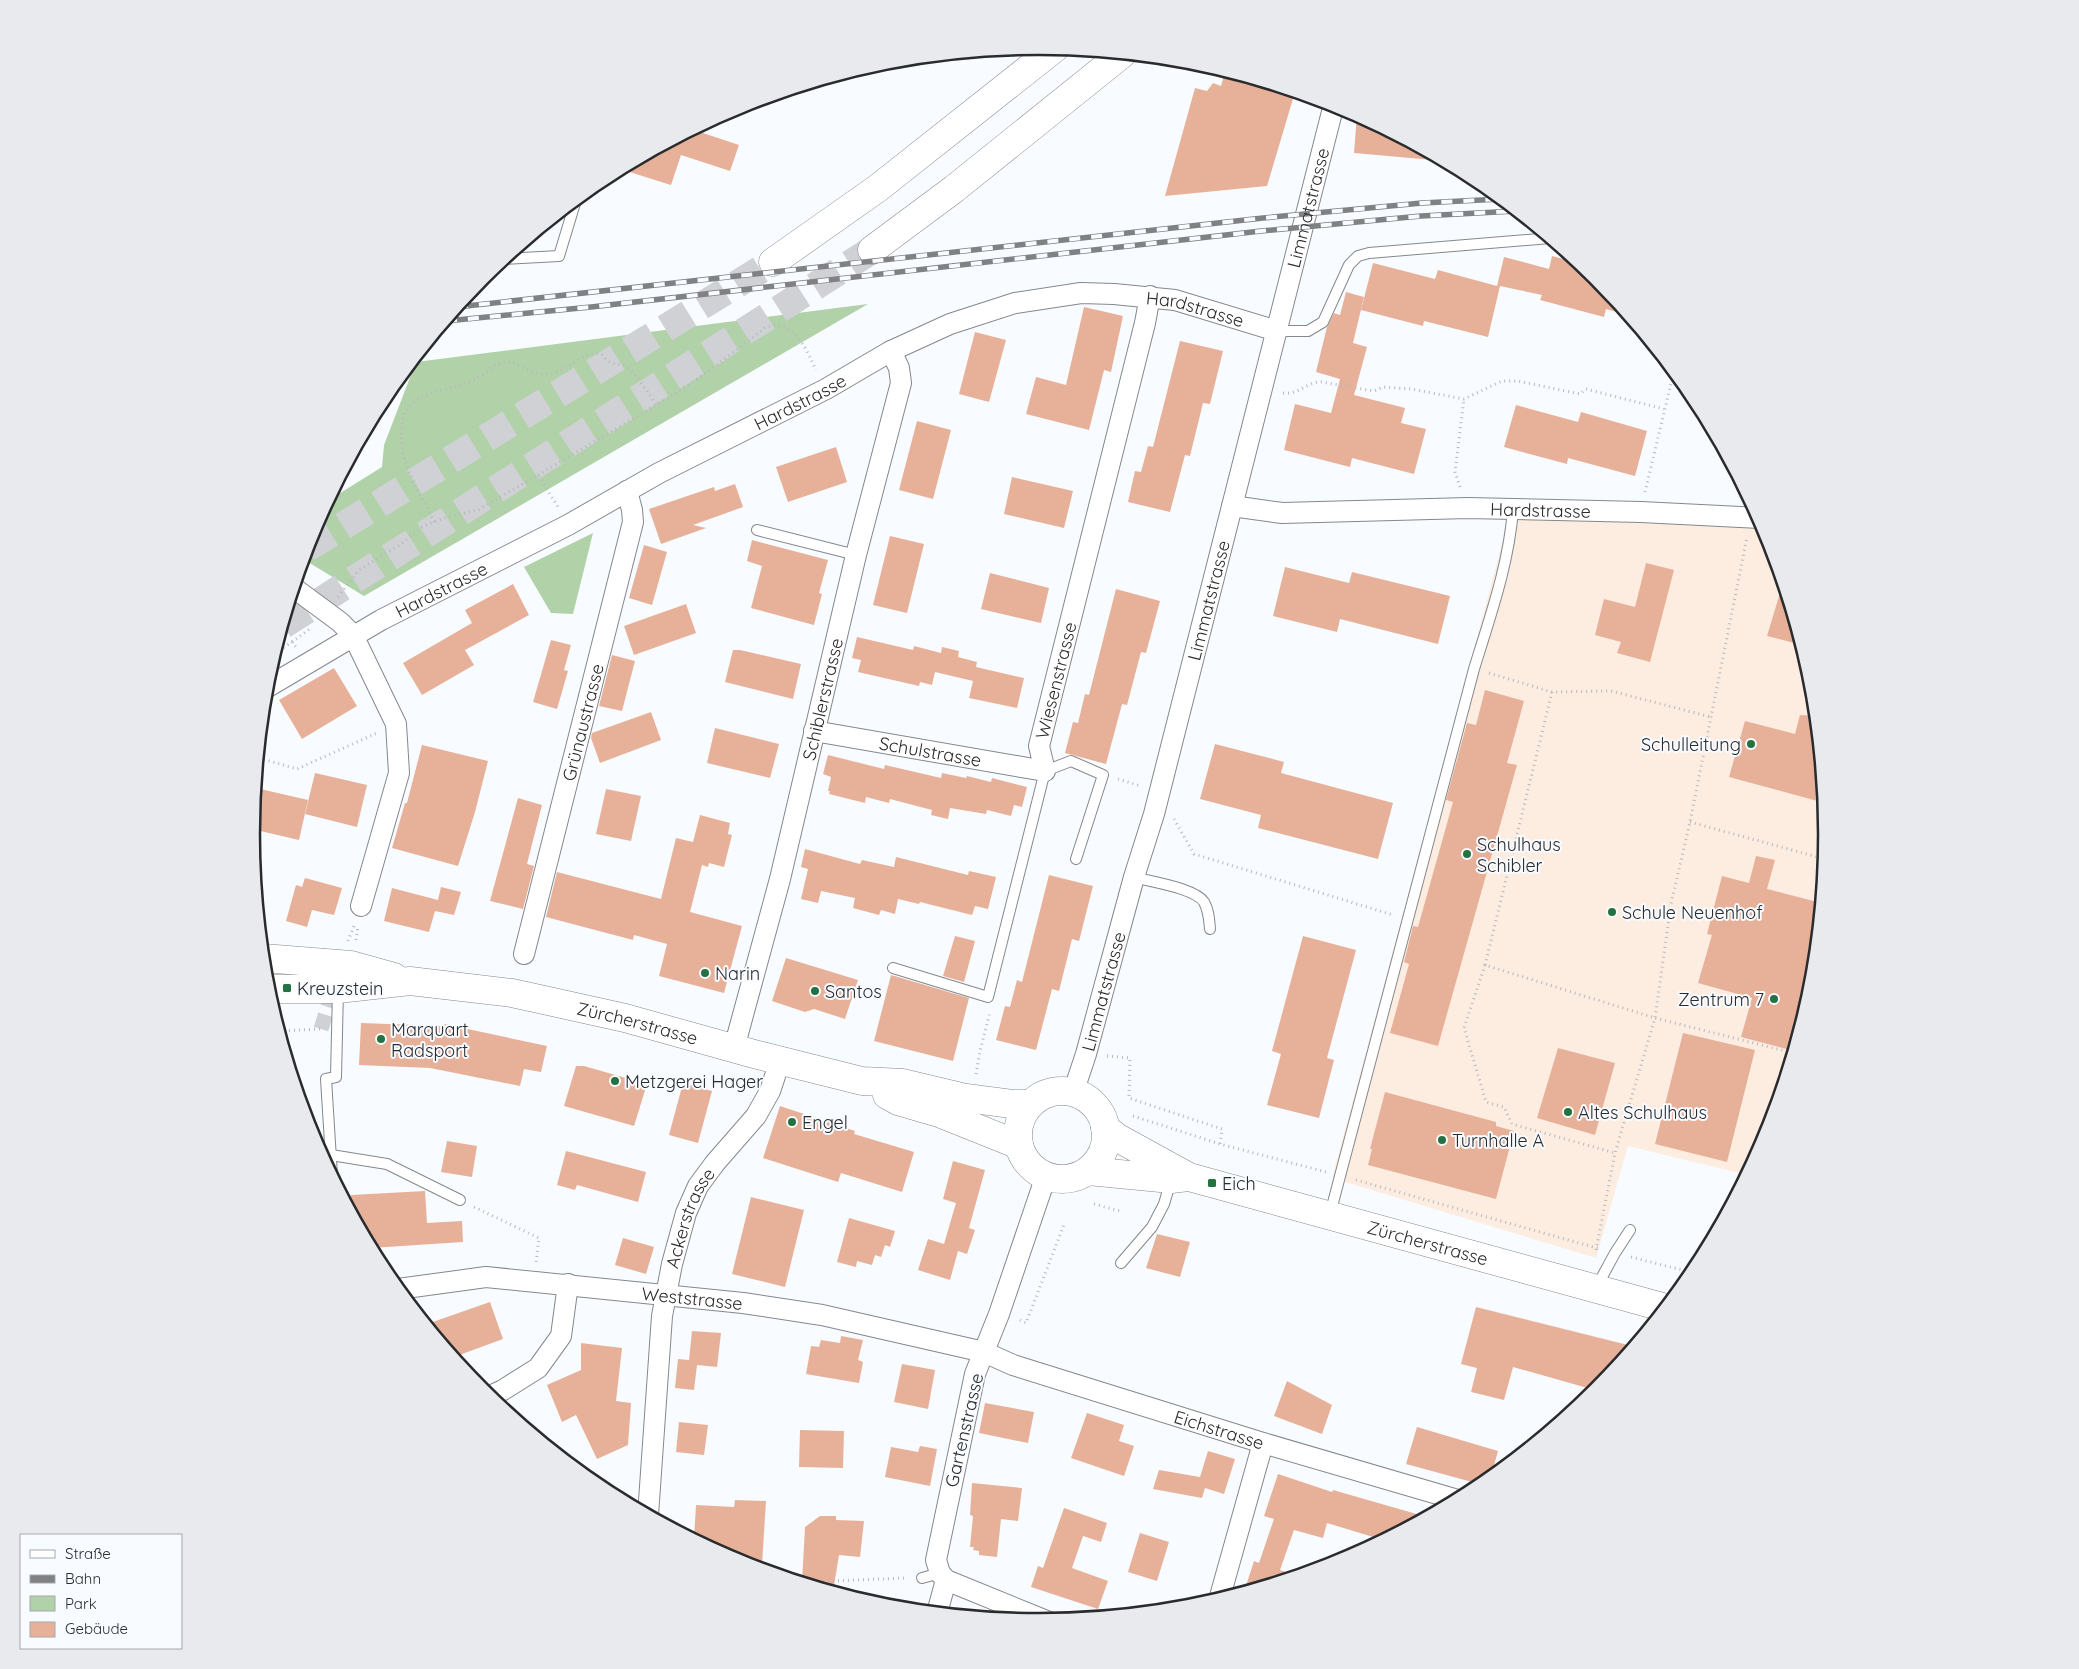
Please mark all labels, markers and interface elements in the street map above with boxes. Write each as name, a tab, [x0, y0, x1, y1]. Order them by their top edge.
street label: Limmatstrasse	[1281, 145, 1334, 270]
street label: Hardstrasse	[1145, 286, 1247, 332]
street label: Hardstrasse	[750, 368, 850, 435]
street label: Hardstrasse	[1490, 497, 1591, 522]
street label: Limmatstrasse	[1182, 538, 1234, 663]
street label: Hardstrasse	[391, 556, 491, 623]
street label: Wiesenstrasse	[1030, 619, 1081, 741]
street label: Schiblerstrasse	[797, 636, 848, 762]
street label: Grünaustrasse	[557, 661, 608, 783]
street label: Schulstrasse	[877, 731, 983, 771]
place label: Schulleitung	[1641, 733, 1741, 756]
marker: Schulleitung	[1745, 738, 1757, 750]
place label: Schulhaus Schibler	[1477, 833, 1561, 877]
marker: Schulhaus Schibler	[1461, 848, 1473, 860]
place label: Schule Neuenhof	[1622, 901, 1763, 924]
marker: Schule Neuenhof	[1606, 906, 1618, 918]
street label: Limmatstrasse	[1076, 929, 1130, 1054]
place label: Narin	[715, 962, 760, 985]
marker: Narin	[699, 967, 711, 979]
place label: Kreuzstein	[297, 977, 383, 1000]
place label: Santos	[825, 980, 882, 1003]
marker: Kreuzstein	[281, 982, 293, 994]
marker: Santos	[809, 985, 821, 997]
place label: Zentrum 7	[1678, 988, 1764, 1011]
marker: Zentrum 7	[1768, 993, 1780, 1005]
street label: Zürcherstrasse	[575, 996, 701, 1049]
place label: Marquart Radsport	[391, 1018, 468, 1062]
marker: Marquart Radsport	[375, 1033, 387, 1045]
place label: Metzgerei Hager	[625, 1070, 763, 1093]
marker: Metzgerei Hager	[609, 1075, 621, 1087]
place label: Altes Schulhaus	[1578, 1101, 1707, 1124]
marker: Altes Schulhaus	[1562, 1106, 1574, 1118]
place label: Engel	[802, 1111, 848, 1134]
marker: Engel	[786, 1116, 798, 1128]
place label: Turnhalle A	[1452, 1129, 1545, 1152]
marker: Turnhalle A	[1436, 1134, 1448, 1146]
street label: Ackerstrasse	[660, 1163, 719, 1271]
place label: Eich	[1222, 1172, 1256, 1195]
marker: Eich	[1206, 1177, 1218, 1189]
street label: Zürcherstrasse	[1365, 1215, 1491, 1270]
street label: Weststrasse	[640, 1281, 744, 1314]
street label: Gartenstrasse	[940, 1371, 988, 1489]
street label: Eichstrasse	[1171, 1405, 1267, 1454]
legend	[20, 1534, 182, 1649]
text: Straße	[65, 1544, 111, 1563]
text: Bahn	[65, 1569, 101, 1588]
text: Park	[65, 1594, 97, 1613]
text: Gebäude	[65, 1619, 128, 1638]

